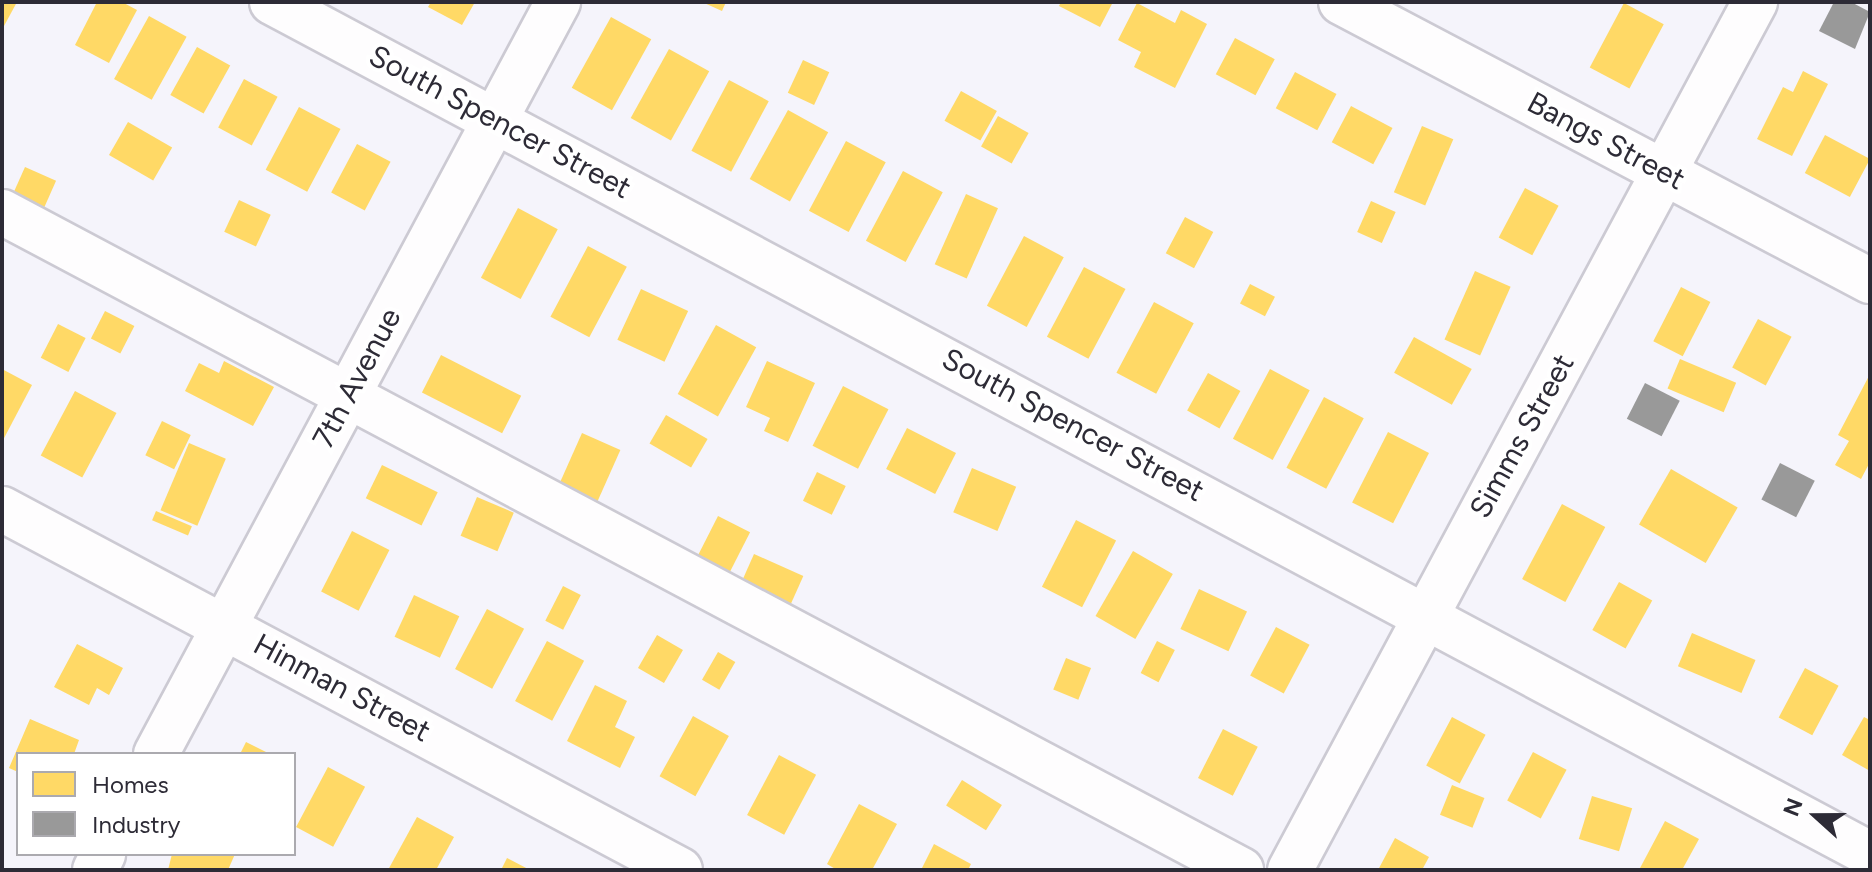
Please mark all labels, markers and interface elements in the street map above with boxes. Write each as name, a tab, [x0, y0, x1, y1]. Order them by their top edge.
street label: South Spencer Street	[363, 38, 637, 206]
street label: Bangs Street	[1521, 84, 1691, 198]
street label: 7th Avenue	[305, 302, 409, 454]
street label: South Spencer Street	[936, 341, 1210, 509]
street label: Simms Street	[1462, 348, 1582, 524]
street label: Hinman Street	[247, 626, 437, 750]
legend	[16, 752, 296, 856]
text: Homes	[92, 770, 169, 799]
north arrow	[1776, 776, 1856, 856]
text: N	[1777, 794, 1809, 820]
text: Industry	[92, 810, 180, 839]

